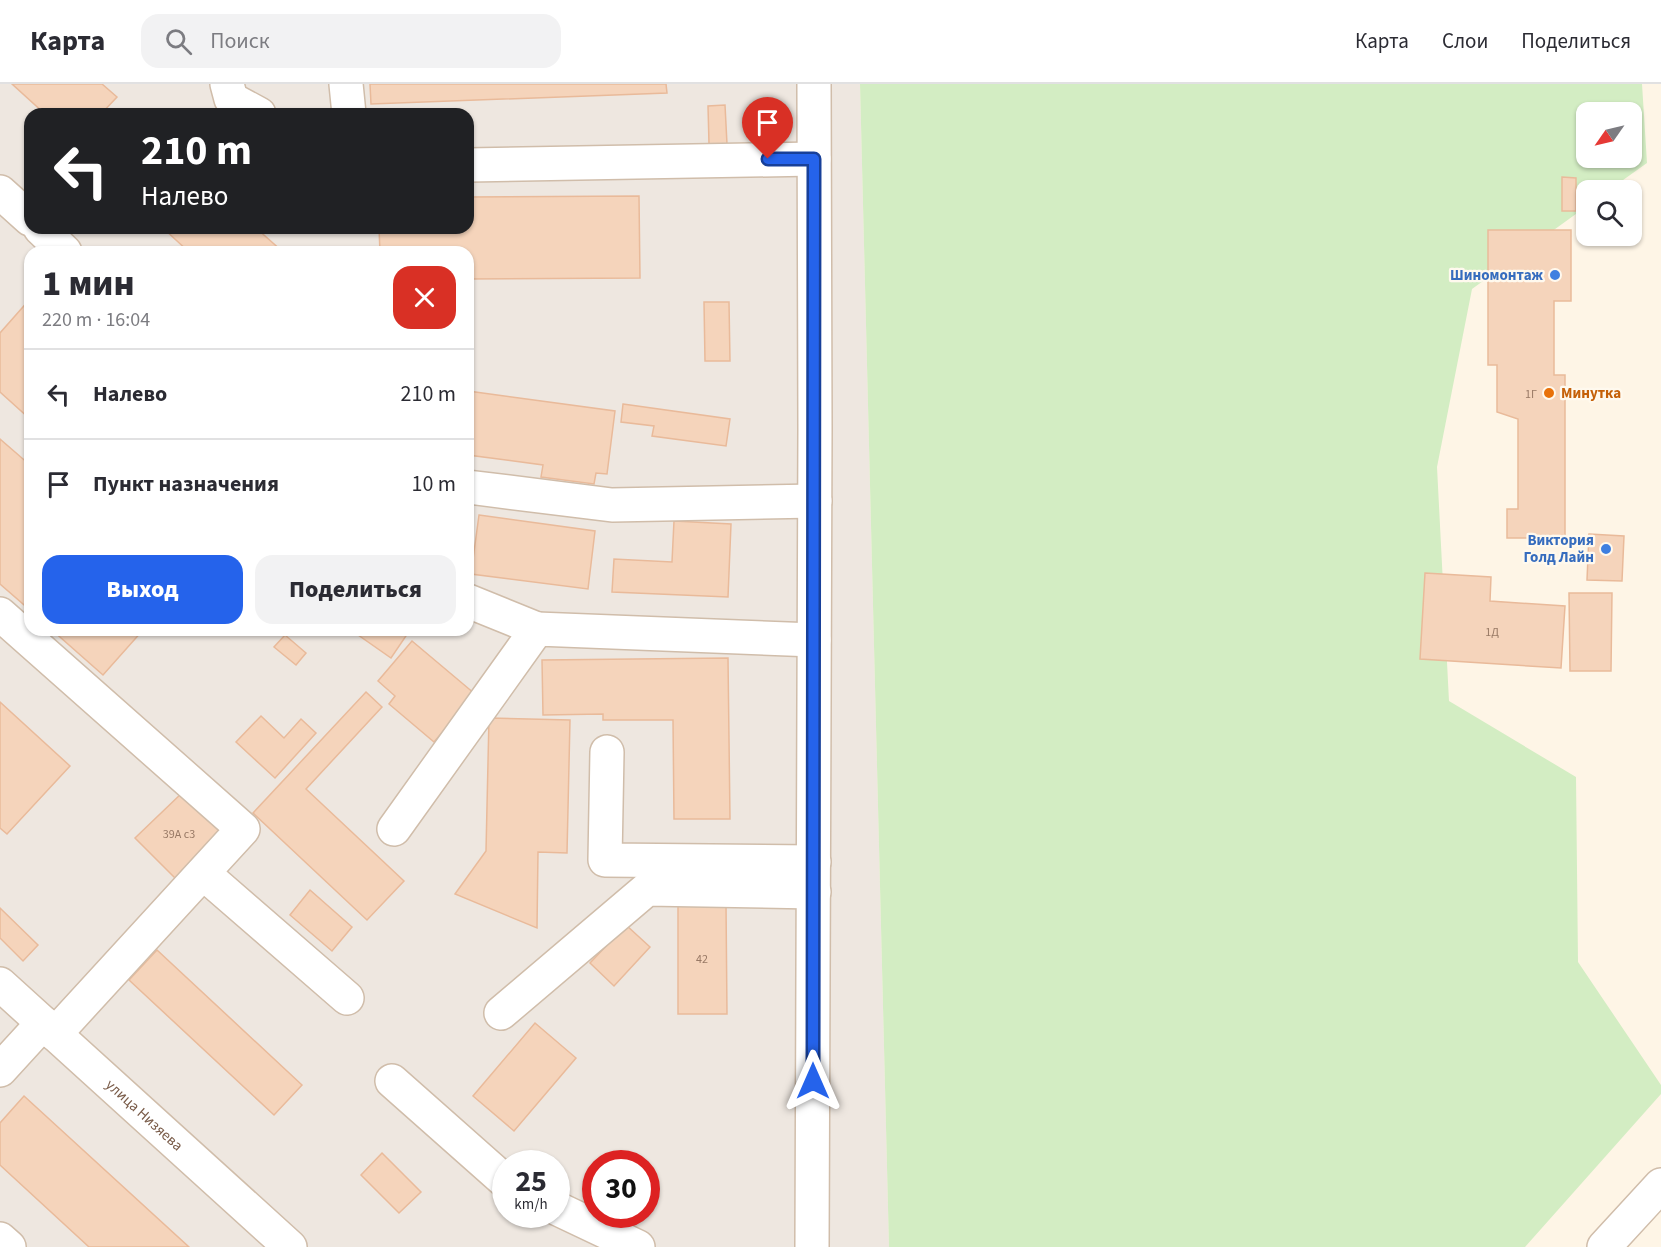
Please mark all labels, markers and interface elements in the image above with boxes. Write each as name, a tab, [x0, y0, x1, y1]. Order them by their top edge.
search box	[141, 14, 561, 68]
text: Карта	[30, 21, 105, 61]
icon: search	[162, 25, 195, 58]
text: Поиск	[210, 25, 270, 57]
text: Карта	[1355, 26, 1409, 56]
text: Слои	[1442, 26, 1488, 56]
text: Поделиться	[1521, 26, 1631, 56]
pin	[742, 97, 793, 159]
north arrow	[1576, 102, 1642, 168]
map controls	[1576, 102, 1642, 246]
icon: arrive	[751, 106, 784, 139]
text: 210 m	[141, 121, 252, 181]
icon: left	[42, 132, 120, 210]
text: Налево	[141, 177, 228, 216]
button: search	[1576, 180, 1642, 246]
text: 1 мин	[42, 258, 135, 309]
place label: Шиномонтаж	[1450, 265, 1544, 286]
button: close	[393, 266, 456, 329]
marker: Шиномонтаж	[1548, 268, 1562, 282]
text: 220 m · 16:04	[42, 306, 150, 334]
icon: left	[42, 378, 75, 411]
text: Налево	[93, 378, 167, 410]
text: 210 m	[401, 378, 456, 410]
place label: Минутка	[1561, 383, 1621, 404]
house number: 1Г	[1525, 386, 1537, 403]
marker: Минутка	[1542, 386, 1556, 400]
icon: arrive	[42, 468, 75, 501]
text: Пункт назначения	[93, 468, 279, 500]
text: 10 m	[411, 468, 456, 500]
place label: Виктория Голд Лайн	[1524, 530, 1594, 568]
marker: Виктория Голд Лайн	[1599, 542, 1613, 556]
button: Выход	[42, 555, 243, 624]
button: Поделиться	[255, 555, 456, 624]
house number: 1Д	[1485, 624, 1499, 641]
house number: 39А с3	[163, 826, 195, 843]
house number: 42	[696, 951, 708, 968]
position arrow	[781, 1049, 845, 1113]
street label: улица Низяева	[101, 1075, 187, 1156]
speed limit sign: 30	[582, 1150, 660, 1228]
text: 25	[515, 1160, 547, 1203]
text: km/h	[514, 1194, 548, 1215]

